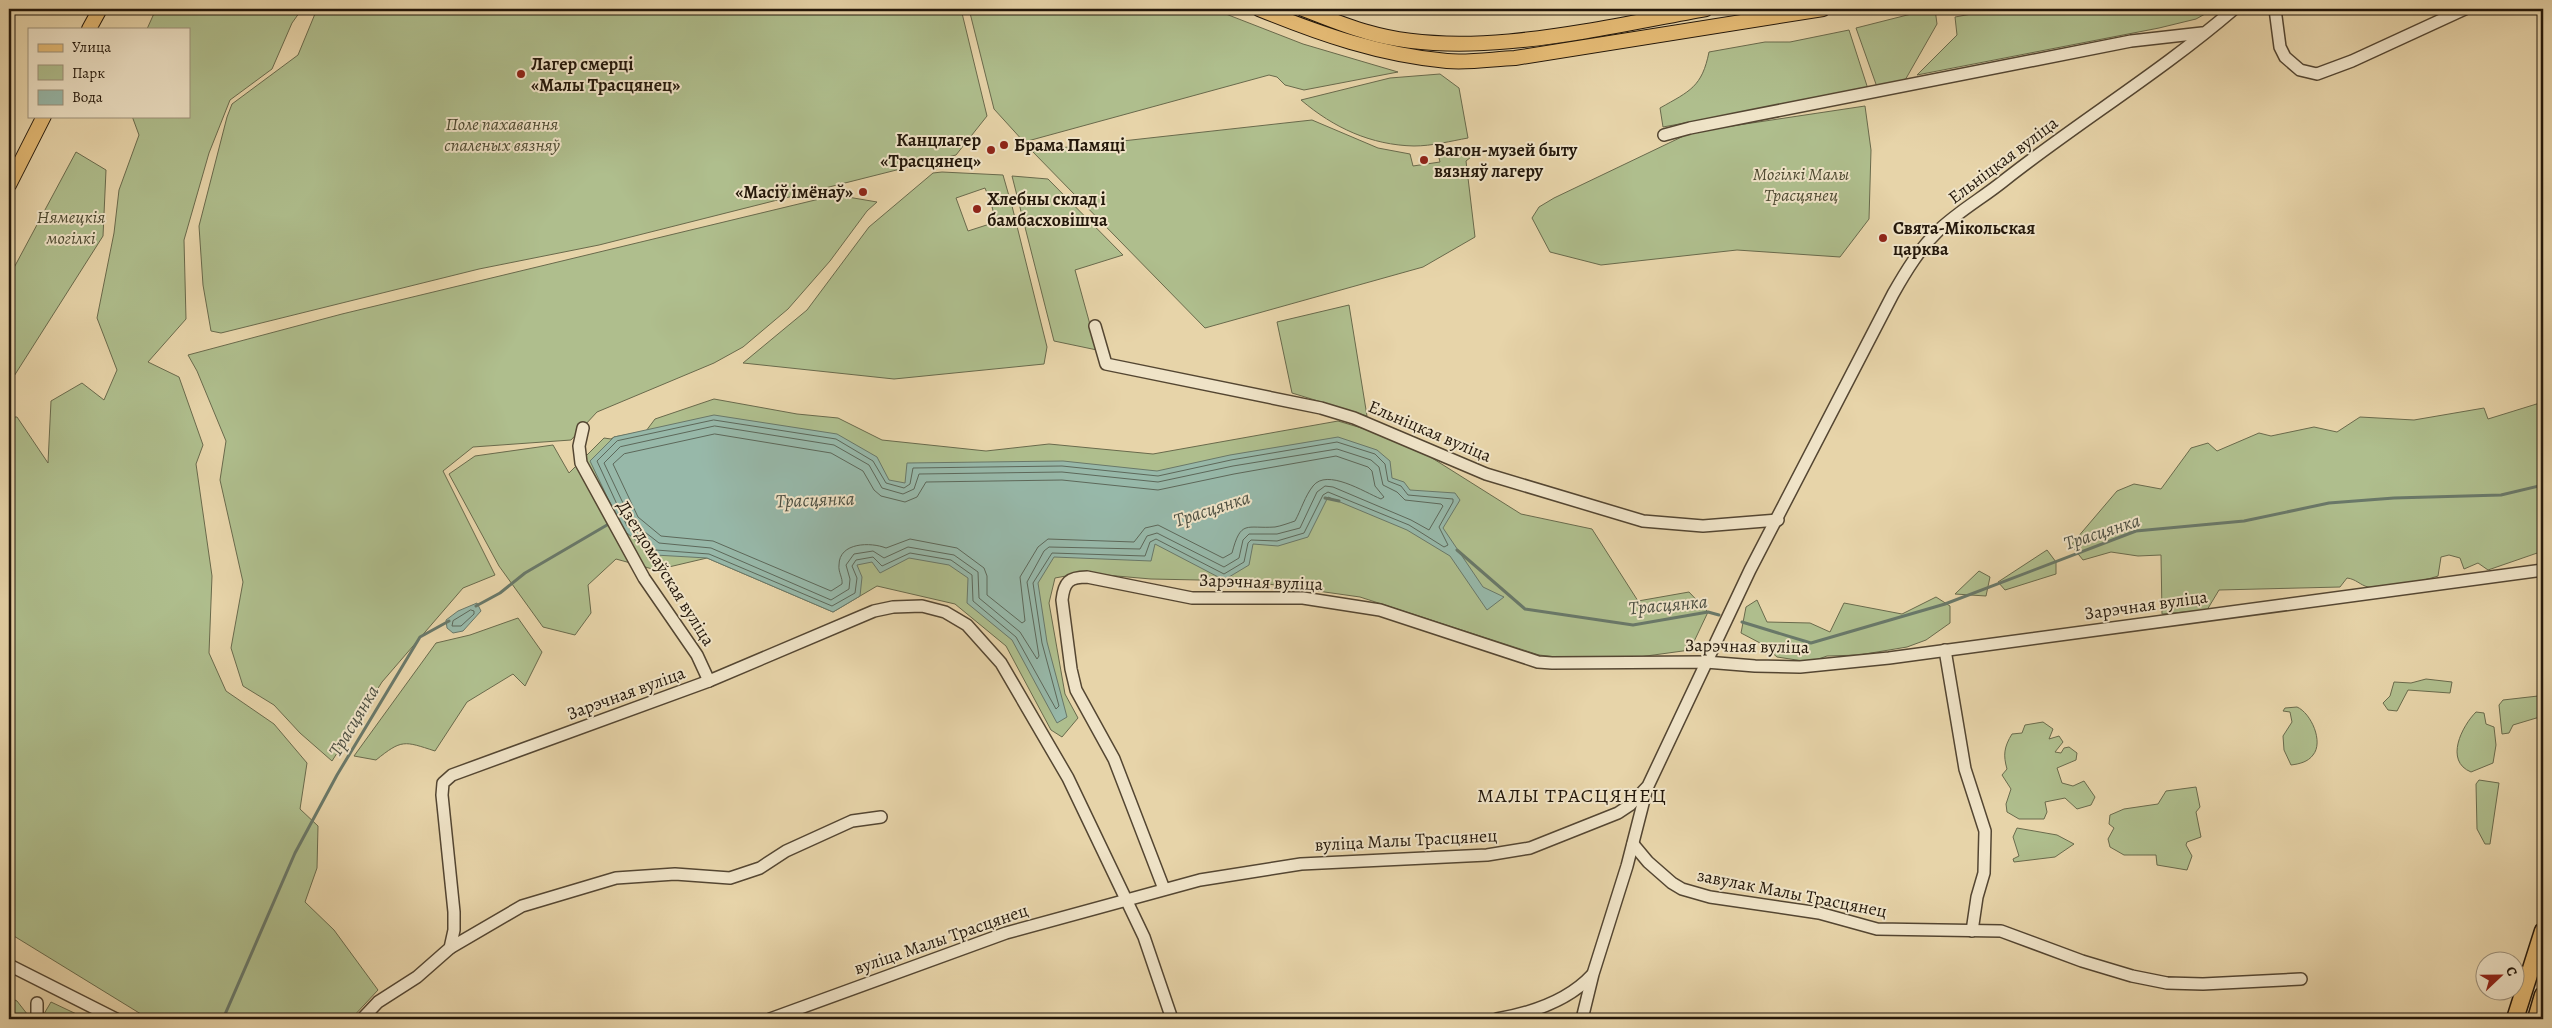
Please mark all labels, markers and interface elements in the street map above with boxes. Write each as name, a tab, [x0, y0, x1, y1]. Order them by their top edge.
legend	[28, 28, 190, 118]
text: Улица	[72, 37, 111, 57]
place label: Лагер смерці «Малы Трасцянец»	[531, 52, 680, 97]
text: Парк	[72, 63, 105, 83]
marker: Лагер смерці «Малы Трасцянец»	[515, 68, 527, 80]
text: Вода	[72, 87, 103, 107]
street label: Ельніцкая вуліца	[1943, 110, 2063, 209]
park label: Поле пахавання спаленых вязняў	[444, 112, 560, 157]
place label: Канцлагер «Трасцянец»	[880, 128, 981, 173]
place label: Брама Памяці	[1014, 133, 1125, 157]
place label: Вагон-музей быту вязняў лагеру	[1434, 138, 1578, 183]
marker: Брама Памяці	[998, 139, 1010, 151]
marker: Канцлагер «Трасцянец»	[985, 144, 997, 156]
marker: Вагон-музей быту вязняў лагеру	[1418, 154, 1430, 166]
park label: Могілкі Малы Трасцянец	[1753, 162, 1849, 207]
place label: «Масіў імёнаў»	[735, 180, 853, 204]
marker: «Масіў імёнаў»	[857, 186, 869, 198]
place label: Хлебны склад і бамбасховішча	[987, 187, 1108, 232]
marker: Хлебны склад і бамбасховішча	[971, 203, 983, 215]
park label: Нямецкія могілкі	[37, 205, 105, 250]
place label: Свята-Мікольская царква	[1893, 216, 2035, 261]
marker: Свята-Мікольская царква	[1877, 232, 1889, 244]
street label: Ельніцкая вуліца	[1365, 394, 1496, 468]
water label: Трасцянка	[1170, 484, 1254, 534]
water label: Трасцянка	[775, 486, 855, 514]
street label: Дзетдомаўская вуліца	[611, 496, 721, 651]
water label: Трасцянка	[2060, 507, 2144, 557]
street label: Зарэчная вуліца	[1199, 568, 1324, 596]
street label: Зарэчная вуліца	[2083, 584, 2210, 626]
water label: Трасцянка	[1627, 589, 1709, 621]
street label: Зарэчная вуліца	[1685, 633, 1810, 659]
street label: Зарэчная вуліца	[564, 660, 689, 726]
water label: Трасцянка	[322, 680, 386, 762]
district label: МАЛЫ ТРАСЦЯНЕЦ	[1477, 782, 1667, 809]
street label: вуліца Малы Трасцянец	[1314, 823, 1498, 857]
street label: завулак Малы Трасцянец	[1695, 863, 1889, 923]
street label: вуліца Малы Трасцянец	[851, 898, 1031, 980]
north arrow	[2474, 950, 2524, 1000]
text: С	[2501, 964, 2522, 979]

